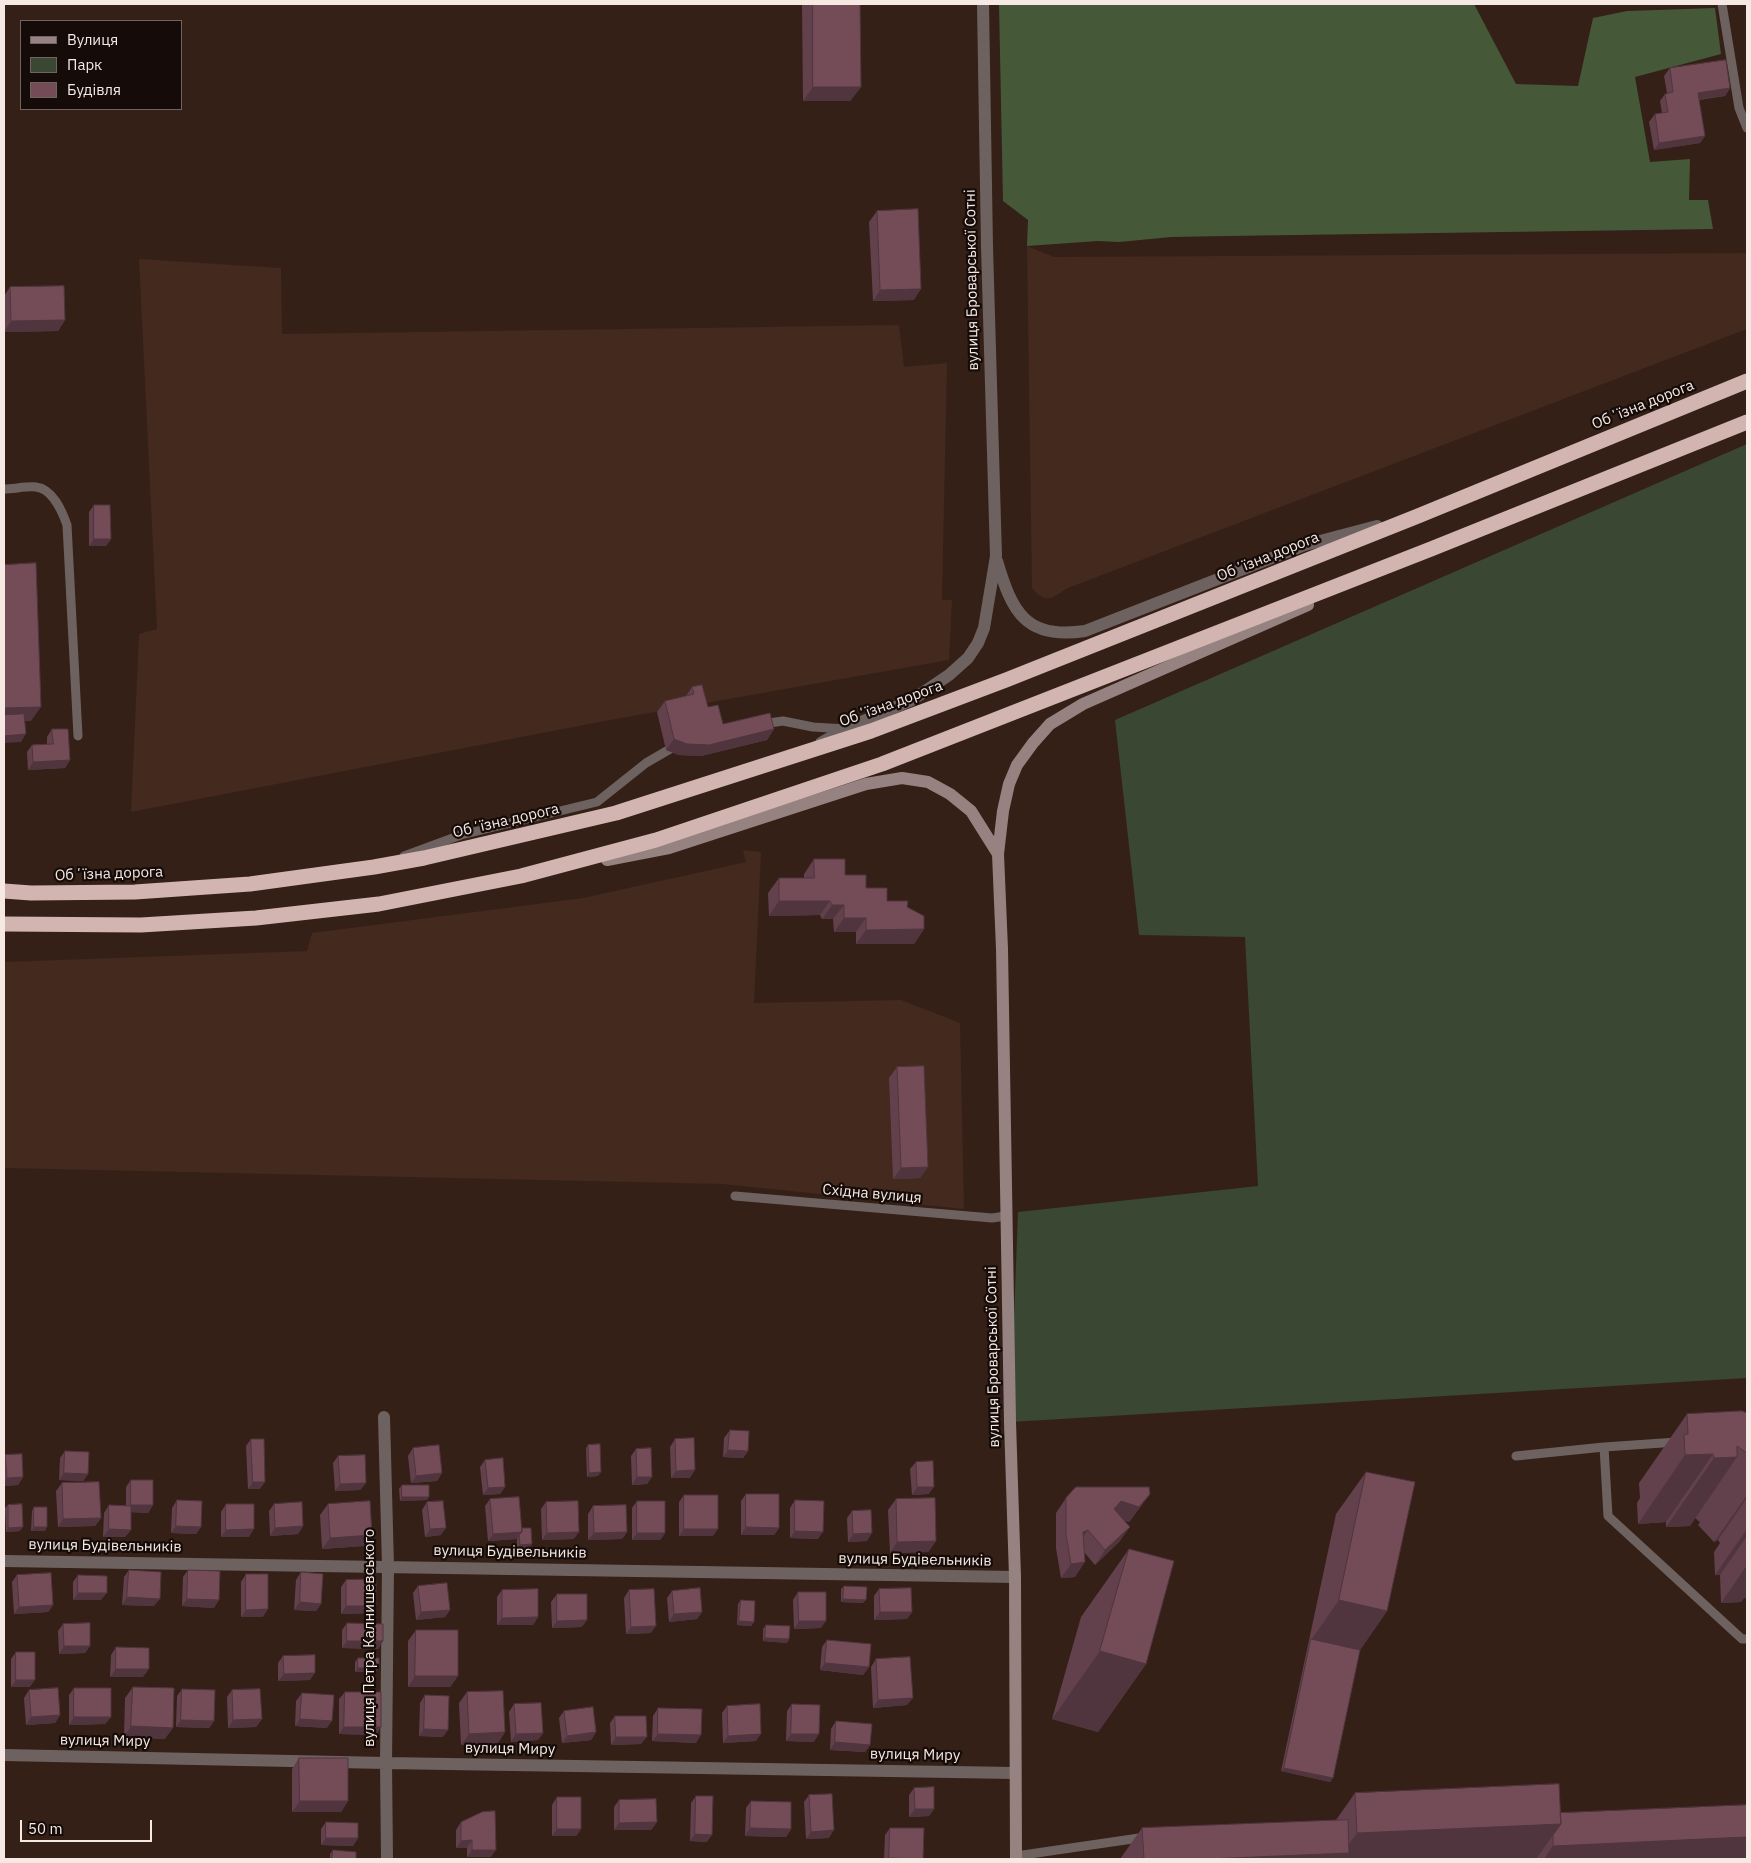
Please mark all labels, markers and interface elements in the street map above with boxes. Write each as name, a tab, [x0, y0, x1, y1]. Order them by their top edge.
legend	[20, 20, 182, 110]
text: Вулиця	[67, 30, 118, 49]
text: Парк	[67, 55, 102, 74]
text: Будівля	[67, 80, 121, 99]
street label: вулиця Броварської Сотні	[961, 189, 983, 371]
street label: Обʼїзна дорога	[1589, 376, 1697, 434]
street label: Обʼїзна дорога	[1214, 528, 1322, 586]
street label: Обʼїзна дорога	[837, 677, 945, 731]
street label: Обʼїзна дорога	[451, 800, 561, 842]
street label: Обʼїзна дорога	[54, 863, 164, 885]
street label: Східна вулиця	[822, 1181, 922, 1207]
street label: вулиця Броварської Сотні	[982, 1266, 1004, 1448]
street label: вулиця Петра Калнишевського	[361, 1529, 379, 1747]
street label: вулиця Будівельників	[28, 1536, 182, 1556]
street label: вулиця Будівельників	[433, 1542, 587, 1562]
street label: вулиця Будівельників	[838, 1550, 992, 1570]
street label: вулиця Миру	[60, 1731, 150, 1751]
street label: вулиця Миру	[465, 1739, 555, 1759]
street label: вулиця Миру	[870, 1745, 960, 1765]
scale bar	[22, 1810, 155, 1842]
text: 50 m	[28, 1819, 63, 1838]

